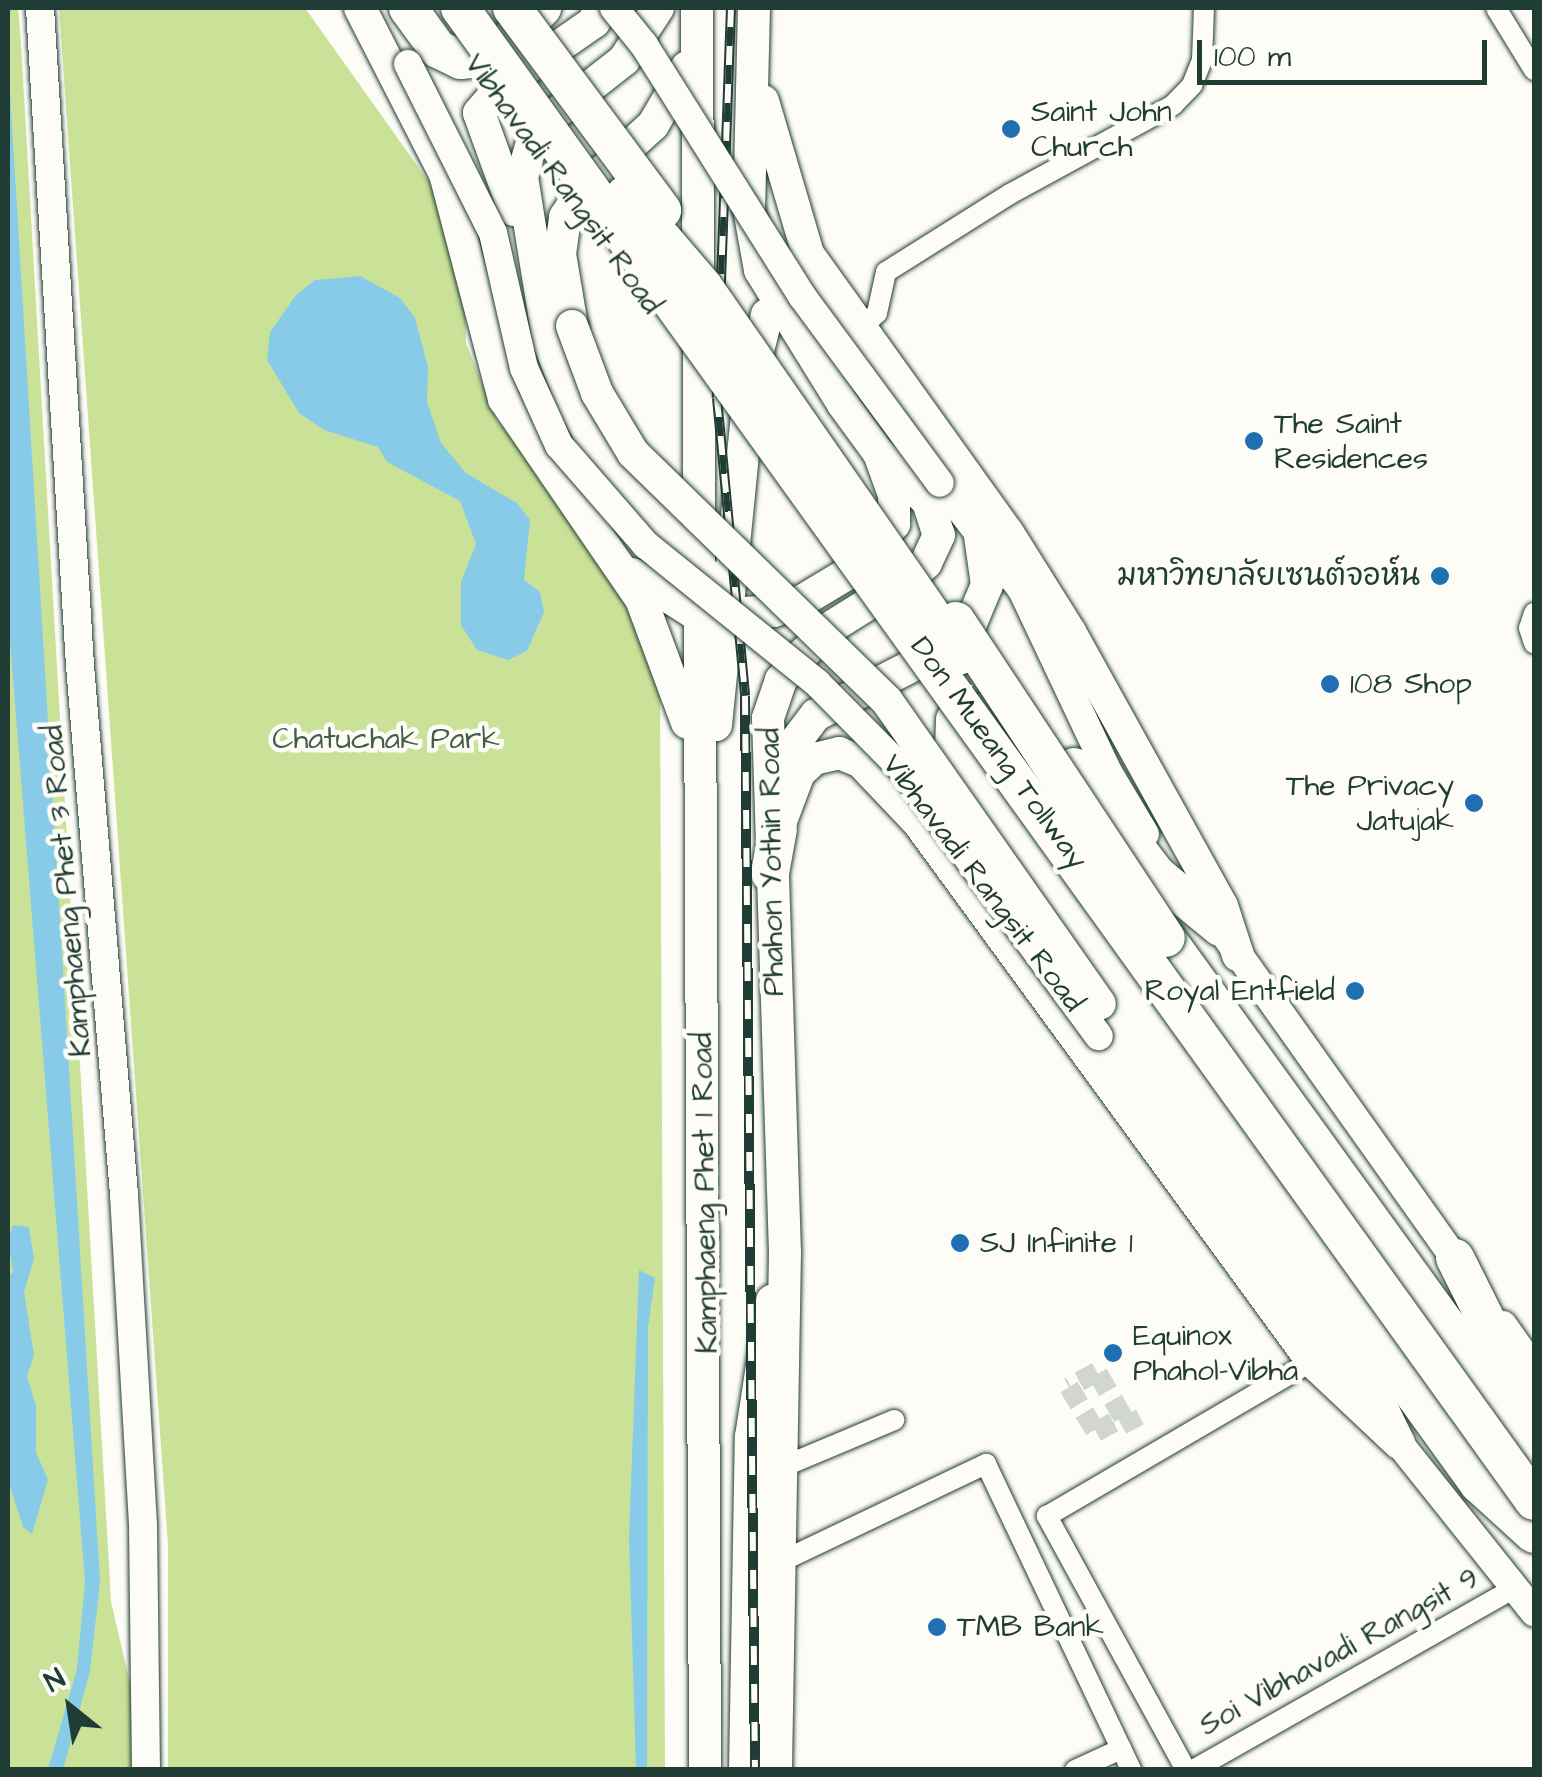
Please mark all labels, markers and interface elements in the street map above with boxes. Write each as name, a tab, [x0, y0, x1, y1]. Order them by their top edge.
scale bar	[1202, 20, 1492, 82]
text: 100 m	[1214, 36, 1291, 78]
street label: Vibhavadi Rangsit Road	[456, 47, 670, 321]
place label: Saint John Church	[1031, 94, 1172, 164]
marker: Saint John Church	[1000, 118, 1022, 140]
place label: The Saint Residences	[1274, 406, 1428, 476]
marker: The Saint Residences	[1243, 430, 1265, 452]
place label: มหาวิทยาลัยเซนต์จอห์น	[1117, 558, 1420, 594]
marker: มหาวิทยาลัยเซนต์จอห์น	[1429, 565, 1451, 587]
street label: Don Mueang Tollway	[903, 630, 1095, 876]
place label: 108 Shop	[1350, 666, 1472, 702]
marker: 108 Shop	[1319, 673, 1341, 695]
park label: Chatuchak Park	[272, 721, 500, 757]
street label: Kamphaeng Phet 3 Road	[35, 724, 99, 1058]
street label: Phahon Yothin Road	[752, 728, 792, 996]
street label: Vibhavadi Rangsit Road	[874, 747, 1092, 1019]
place label: The Privacy Jatujak	[1286, 768, 1454, 838]
marker: The Privacy Jatujak	[1463, 792, 1485, 814]
place label: Royal Entfield	[1145, 973, 1335, 1009]
marker: Royal Entfield	[1344, 980, 1366, 1002]
street label: Kamphaeng Phet 1 Road	[684, 1032, 726, 1354]
place label: SJ Infinite 1	[980, 1225, 1133, 1261]
marker: SJ Infinite 1	[949, 1232, 971, 1254]
place label: Equinox Phahol–Vibha	[1133, 1318, 1298, 1388]
marker: Equinox Phahol–Vibha	[1102, 1342, 1124, 1364]
street label: Soi Vibhavadi Rangsit 9	[1193, 1560, 1485, 1744]
place label: TMB Bank	[957, 1609, 1104, 1645]
marker: TMB Bank	[926, 1616, 948, 1638]
north arrow	[20, 1657, 120, 1757]
text: N	[37, 1659, 72, 1702]

